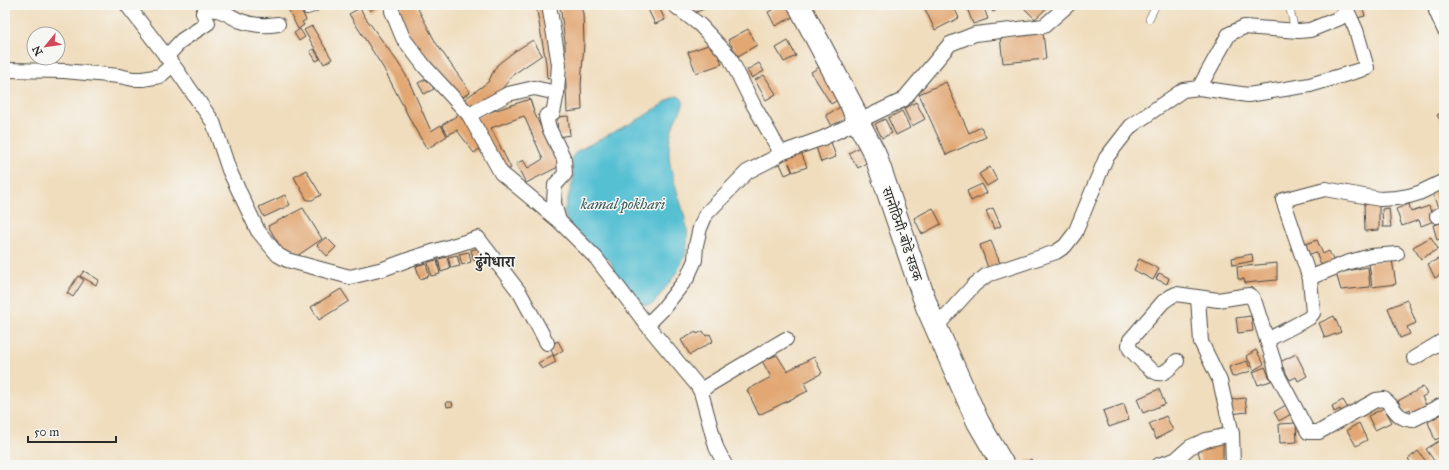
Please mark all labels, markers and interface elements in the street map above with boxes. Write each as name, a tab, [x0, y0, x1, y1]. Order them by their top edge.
north arrow	[26, 26, 66, 66]
text: N	[29, 43, 46, 58]
street label: सानोठिमी-बोडे सडक	[878, 184, 927, 284]
water label: kamal pokhari	[580, 195, 666, 214]
district label: ढुंगेधारा	[474, 252, 516, 272]
scale bar	[28, 418, 116, 444]
text: 50 m	[34, 425, 59, 439]

